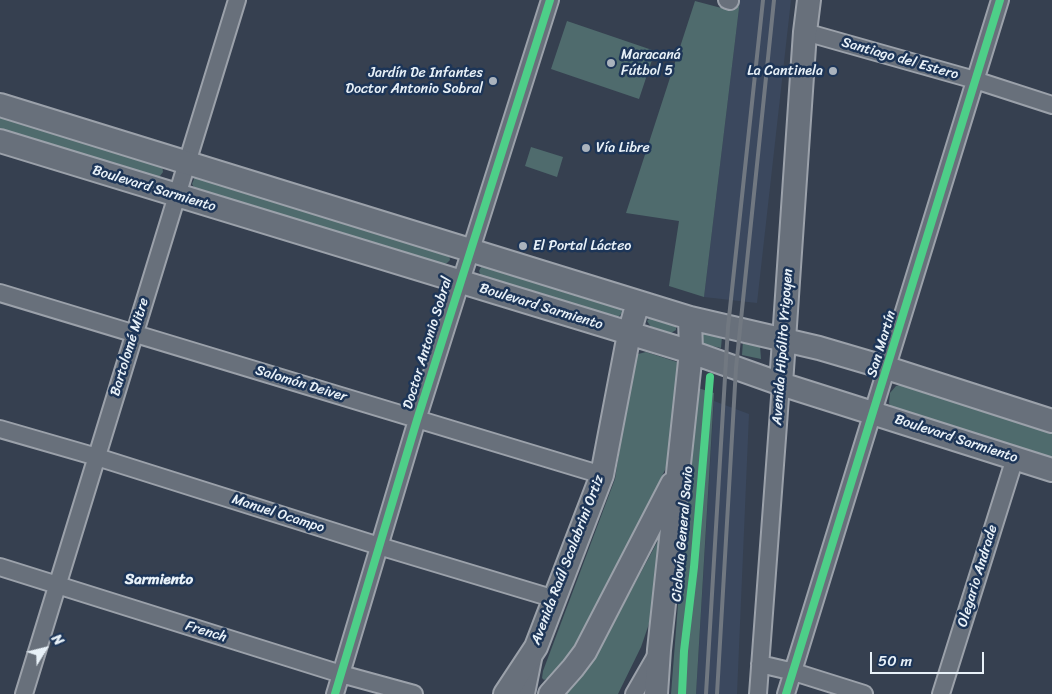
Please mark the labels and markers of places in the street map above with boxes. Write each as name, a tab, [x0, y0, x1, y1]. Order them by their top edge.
place label: Maracaná Fútbol 5	[621, 47, 681, 80]
marker: Maracaná Fútbol 5	[605, 57, 617, 69]
place label: La Cantinela	[747, 63, 823, 79]
place label: Jardín De Infantes Doctor Antonio Sobral	[346, 65, 483, 98]
marker: La Cantinela	[827, 65, 839, 77]
marker: Jardín De Infantes Doctor Antonio Sobral	[487, 75, 499, 87]
place label: Vía Libre	[596, 140, 650, 156]
marker: Vía Libre	[580, 142, 592, 154]
place label: El Portal Lácteo	[533, 238, 631, 254]
marker: El Portal Lácteo	[517, 240, 529, 252]

